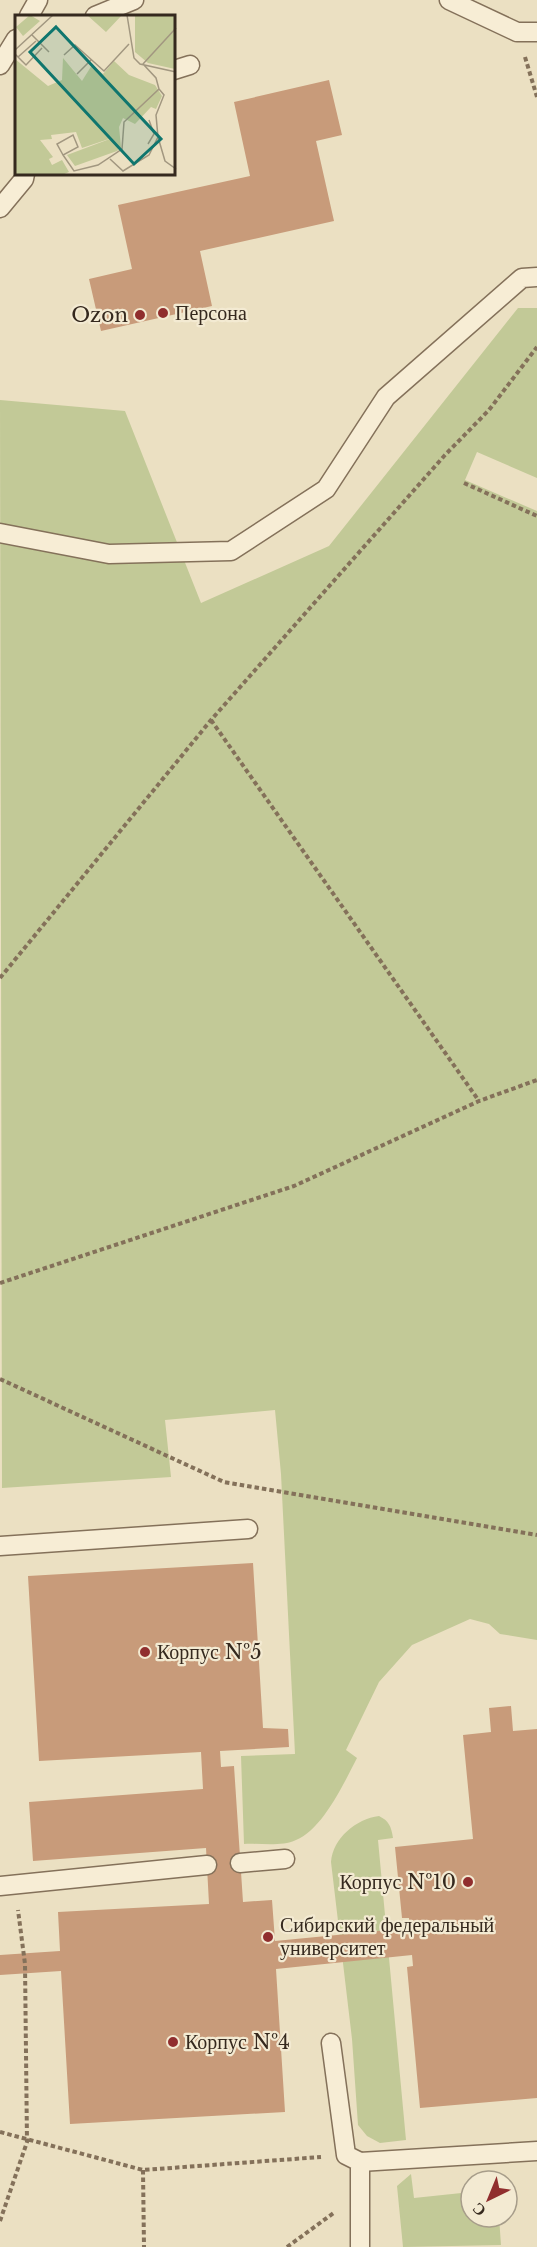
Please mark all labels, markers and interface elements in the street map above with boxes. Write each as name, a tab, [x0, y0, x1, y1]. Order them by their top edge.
inset map	[15, 15, 176, 176]
place label: Персона	[175, 301, 247, 325]
place label: Ozon	[71, 303, 128, 327]
marker: Персона	[156, 306, 170, 320]
marker: Ozon	[133, 308, 147, 322]
place label: Корпус №5	[157, 1640, 262, 1664]
marker: Корпус №5	[138, 1645, 152, 1659]
place label: Корпус №10	[339, 1870, 456, 1894]
marker: Корпус №10	[461, 1875, 475, 1889]
place label: Сибирский федеральный университет	[280, 1913, 495, 1960]
marker: Сибирский федеральный университет	[261, 1930, 275, 1944]
place label: Корпус №4	[185, 2030, 290, 2054]
marker: Корпус №4	[166, 2035, 180, 2049]
north arrow	[459, 2169, 519, 2229]
text: С	[468, 2199, 490, 2221]

